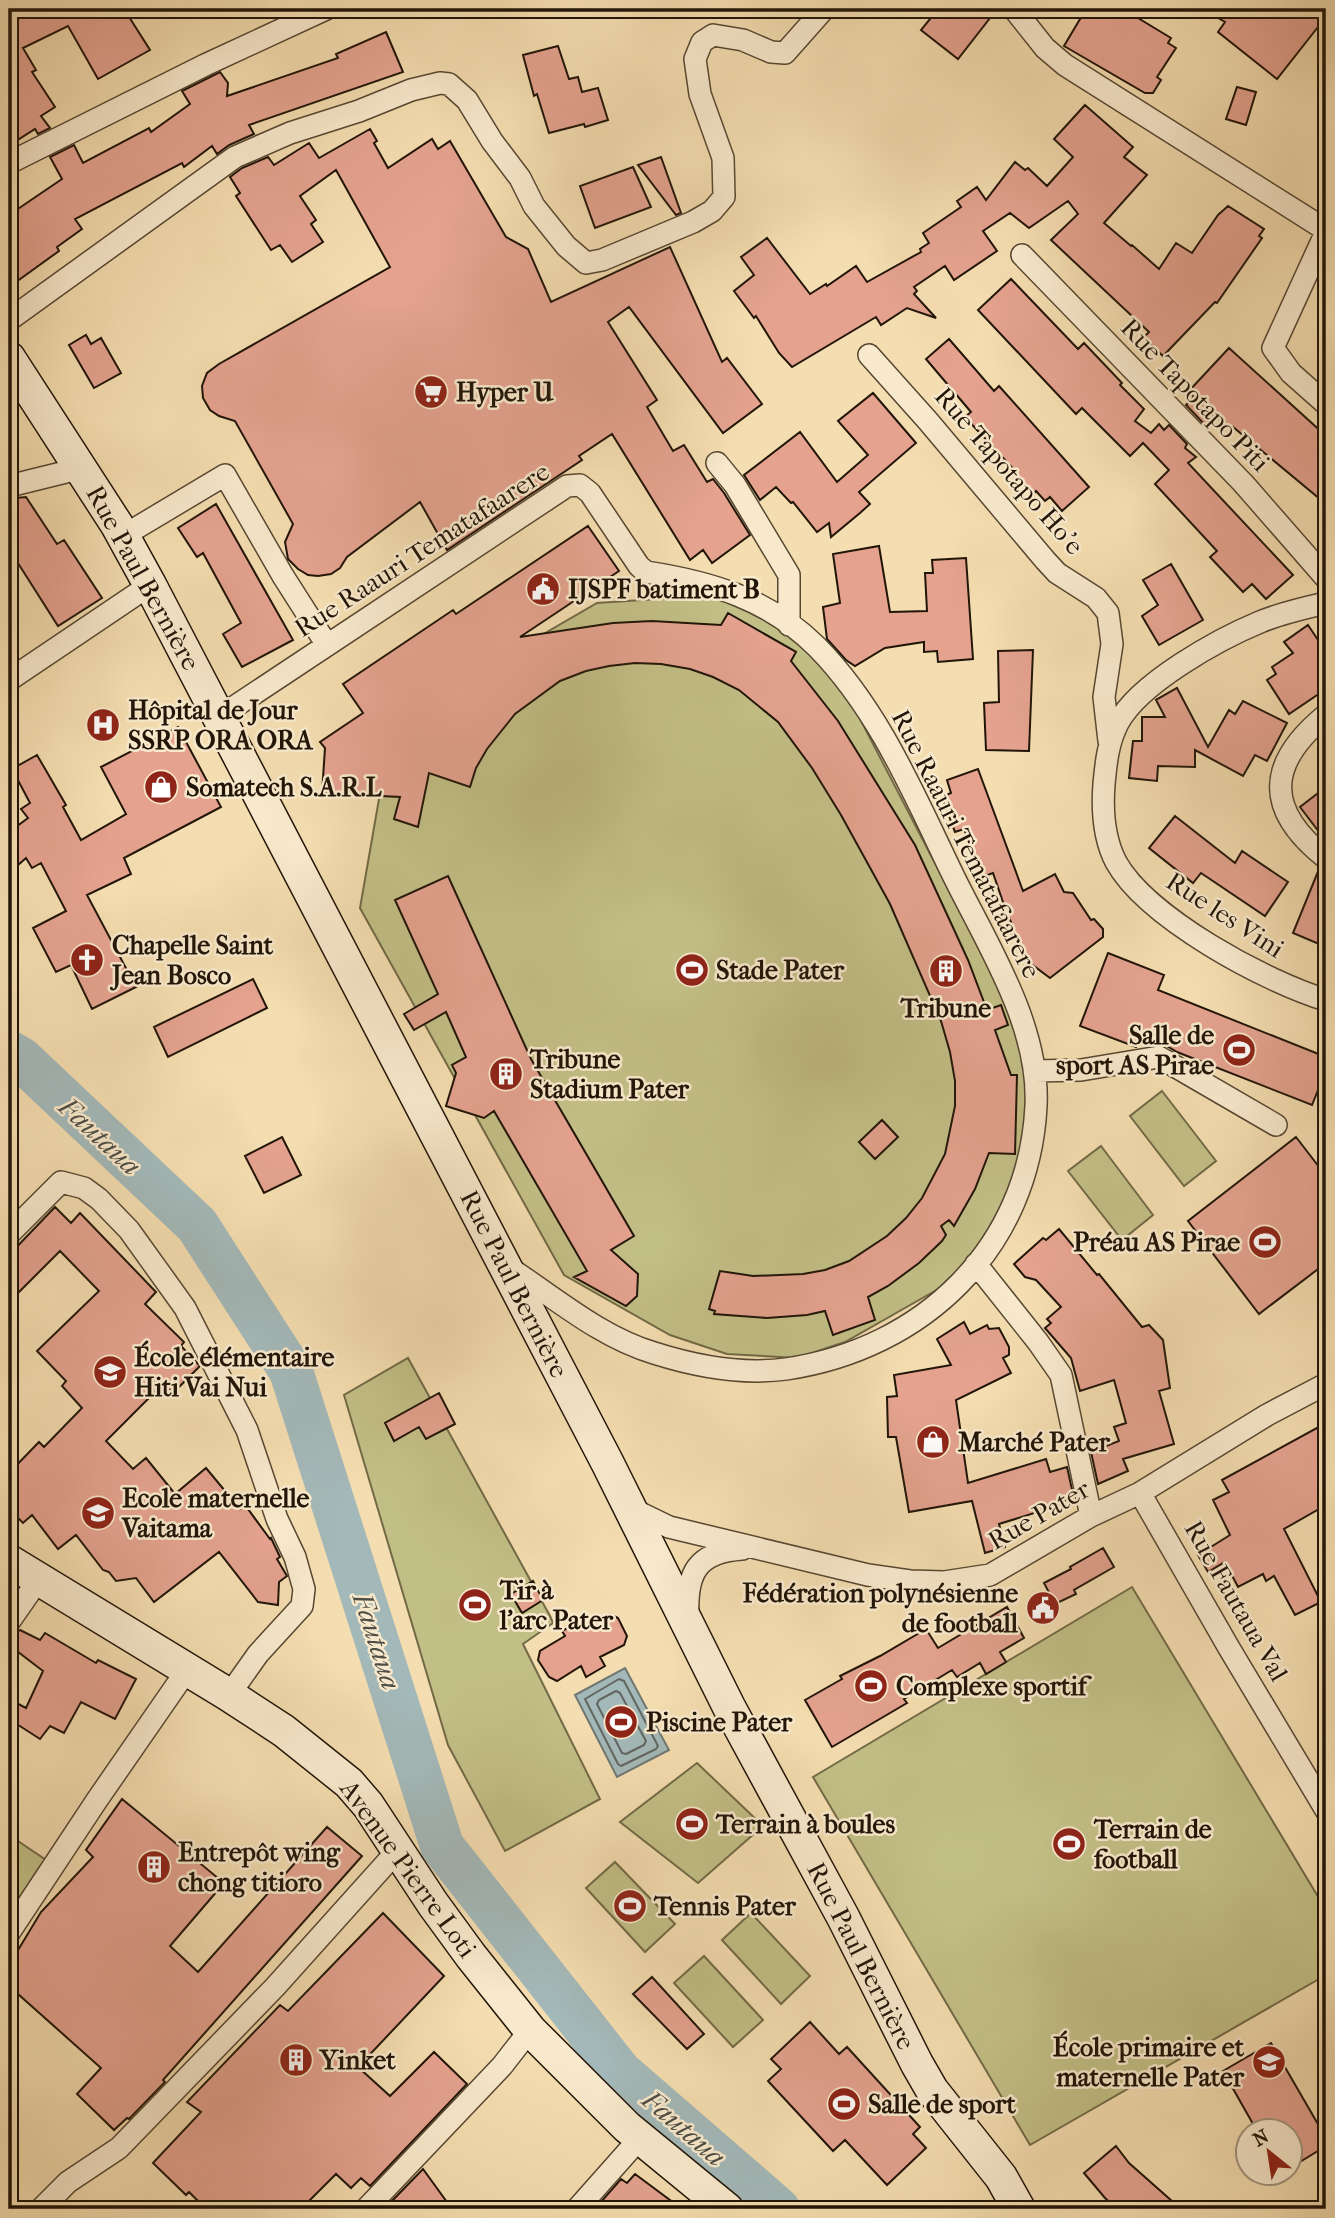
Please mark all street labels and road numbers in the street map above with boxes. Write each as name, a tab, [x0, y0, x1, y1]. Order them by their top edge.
street label: Rue Tapotapo Piti	[1114, 312, 1276, 478]
street label: Rue Tapotapo Ho'e	[928, 381, 1090, 561]
street label: Rue Raauri Tematafaarere	[289, 456, 555, 644]
street label: Rue Paul Bernière	[79, 480, 207, 676]
street label: Rue Raauri Tematafaarere	[885, 705, 1047, 983]
street label: Rue les Vini	[1160, 866, 1290, 965]
street label: Rue Paul Bernière	[453, 1185, 575, 1383]
street label: Rue Pater	[983, 1474, 1095, 1556]
street label: Rue Fautaua Val	[1178, 1515, 1294, 1687]
street label: Avenue Pierre Loti	[333, 1773, 483, 1964]
street label: Rue Paul Bernière	[800, 1857, 922, 2055]

